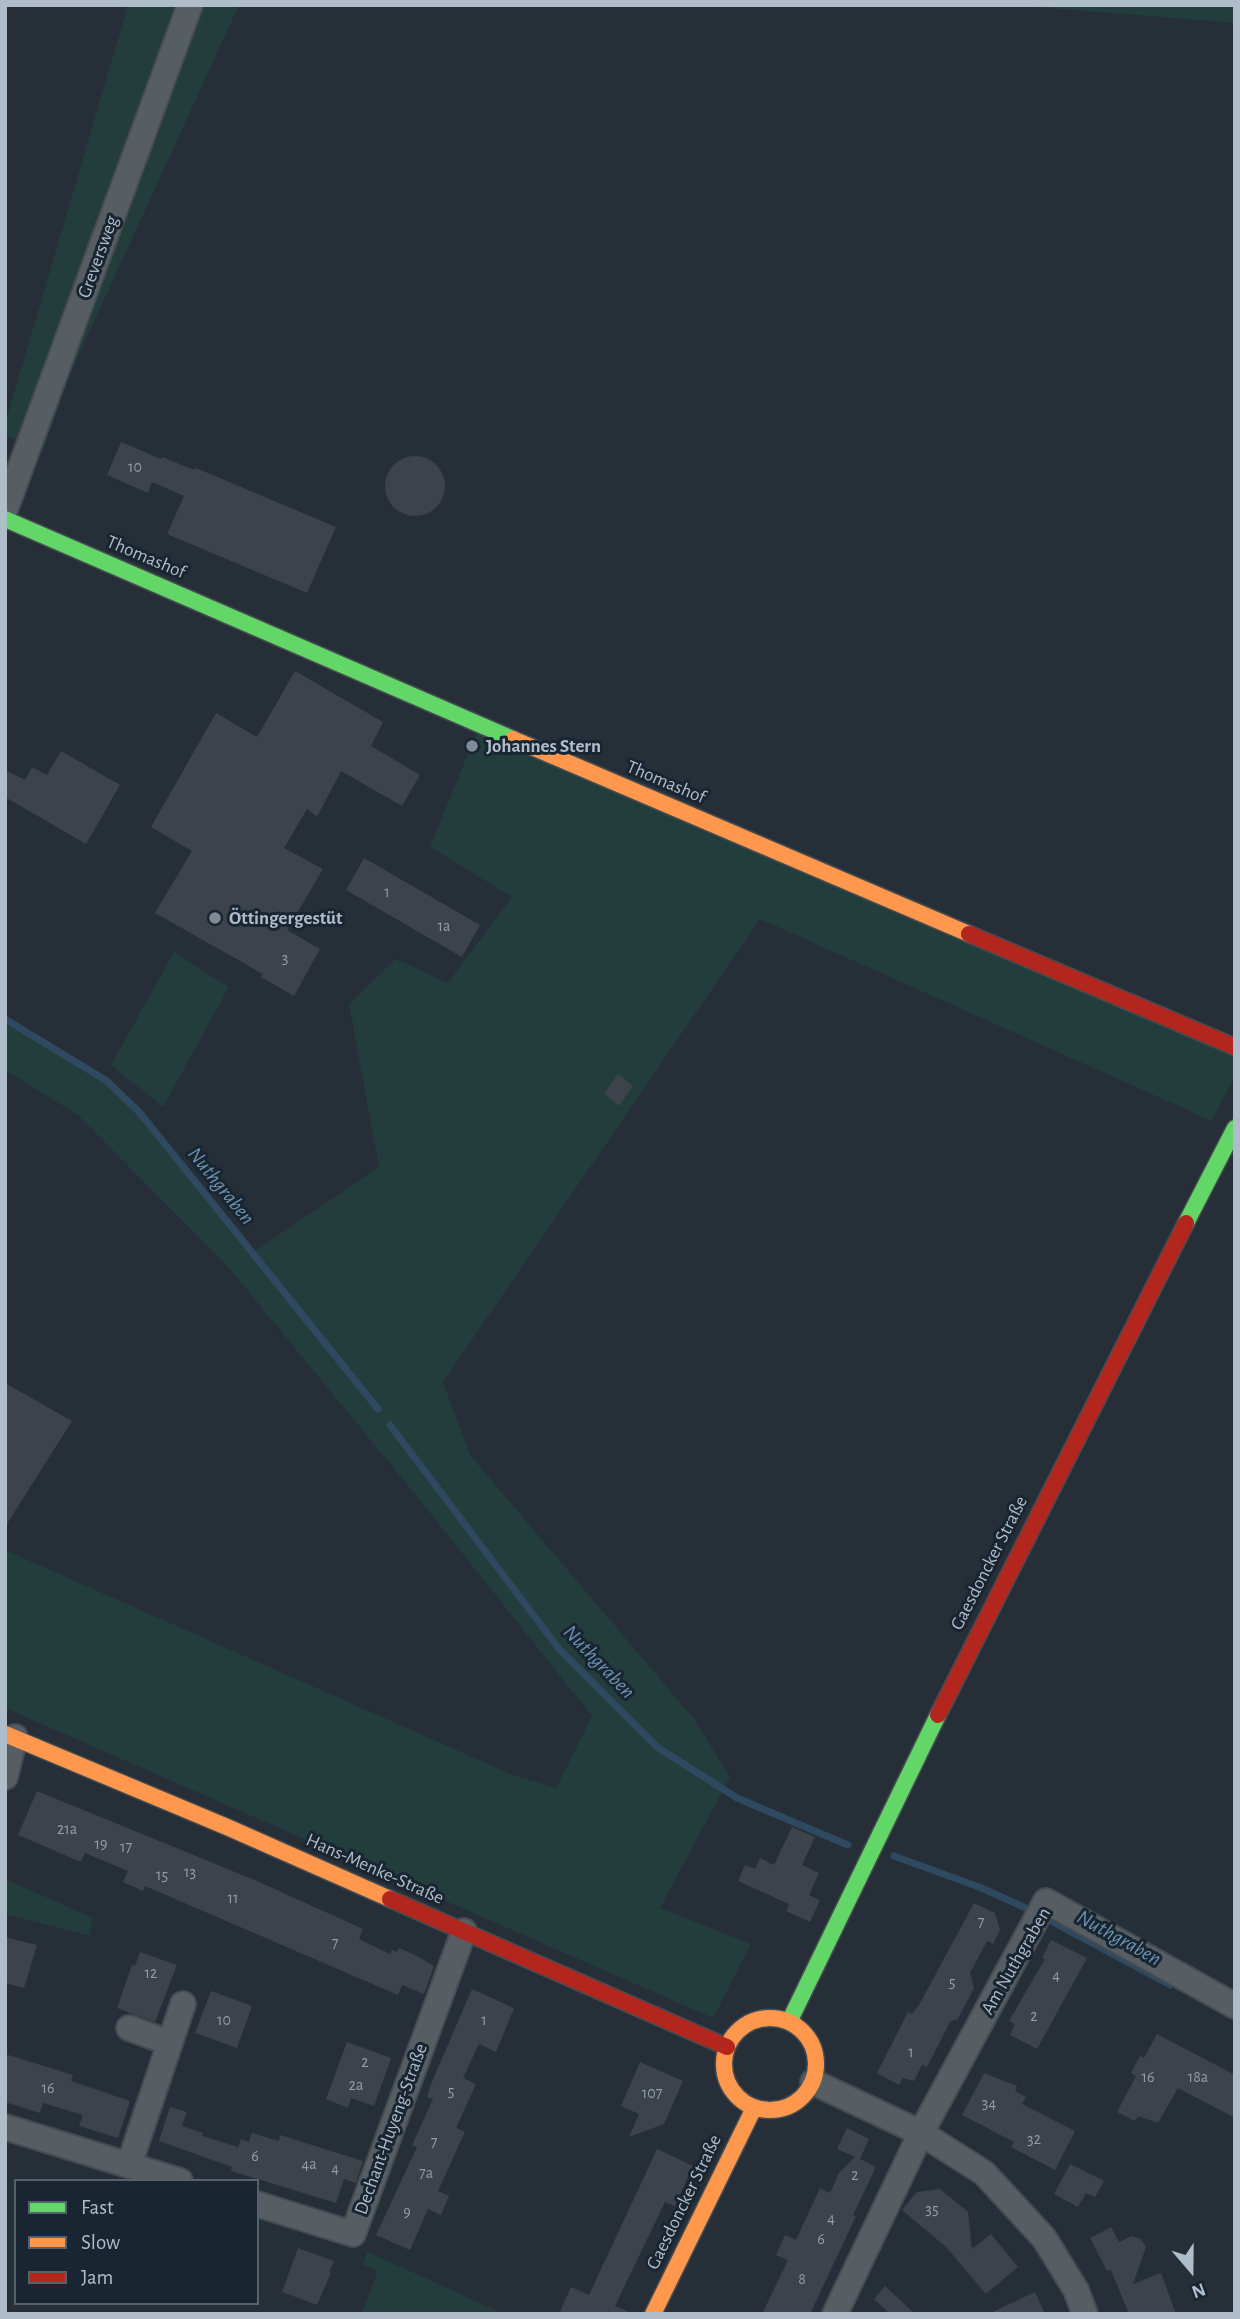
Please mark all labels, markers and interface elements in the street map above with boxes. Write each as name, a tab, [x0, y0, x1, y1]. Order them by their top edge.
street label: Greversweg	[73, 213, 123, 301]
house number: 10	[128, 457, 142, 477]
street label: Thomashof	[103, 530, 189, 584]
place label: Johannes Stern	[486, 735, 601, 757]
marker: Johannes Stern	[464, 738, 480, 754]
street label: Thomashof	[623, 755, 709, 809]
house number: 1	[384, 882, 390, 902]
place label: Öttingergestüt	[229, 907, 342, 929]
marker: Öttingergestüt	[207, 910, 223, 926]
house number: 1a	[438, 916, 450, 936]
house number: 3	[282, 948, 288, 968]
water label: Nuthgraben	[182, 1142, 260, 1230]
street label: Gaesdoncker Straße	[945, 1492, 1033, 1634]
water label: Nuthgraben	[558, 1620, 640, 1704]
house number: 21a	[57, 1819, 77, 1839]
street label: Hans-Menke-Straße	[303, 1828, 447, 1910]
house number: 19	[94, 1834, 108, 1854]
house number: 17	[120, 1837, 132, 1857]
house number: 13	[184, 1862, 196, 1882]
house number: 15	[156, 1865, 168, 1885]
house number: 11	[227, 1888, 239, 1908]
street label: Am Nuthgraben	[976, 1903, 1056, 2019]
water label: Nuthgraben	[1072, 1905, 1166, 1971]
house number: 7	[978, 1912, 984, 1932]
house number: 7	[332, 1933, 338, 1953]
house number: 12	[145, 1963, 157, 1983]
house number: 4	[1052, 1965, 1060, 1985]
house number: 5	[949, 1972, 955, 1992]
house number: 2	[1030, 2006, 1038, 2026]
house number: 10	[217, 2010, 231, 2030]
house number: 1	[481, 2010, 487, 2030]
street label: Dechant-Huyeng-Straße	[349, 2040, 433, 2218]
house number: 1	[908, 2042, 914, 2062]
house number: 2	[361, 2052, 369, 2072]
house number: 16	[1141, 2067, 1155, 2087]
house number: 18a	[1188, 2067, 1208, 2087]
house number: 2a	[349, 2075, 363, 2095]
house number: 16	[41, 2078, 55, 2098]
house number: 5	[448, 2081, 454, 2101]
house number: 107	[642, 2083, 662, 2103]
house number: 34	[982, 2093, 996, 2113]
house number: 32	[1027, 2129, 1041, 2149]
street label: Gaesdoncker Straße	[641, 2131, 727, 2273]
house number: 7	[431, 2132, 437, 2152]
house number: 6	[251, 2146, 259, 2166]
house number: 4a	[301, 2154, 317, 2174]
house number: 4	[331, 2158, 339, 2178]
house number: 7a	[419, 2163, 433, 2183]
house number: 2	[851, 2165, 859, 2185]
legend	[14, 2179, 259, 2305]
text: Fast	[81, 2197, 114, 2218]
house number: 35	[925, 2199, 939, 2219]
house number: 9	[403, 2202, 411, 2222]
house number: 4	[827, 2208, 835, 2228]
house number: 6	[817, 2229, 825, 2249]
text: Slow	[81, 2232, 120, 2253]
north arrow	[1156, 2235, 1226, 2305]
text: Jam	[81, 2267, 113, 2288]
house number: 8	[798, 2269, 806, 2289]
text: N	[1189, 2279, 1208, 2301]

